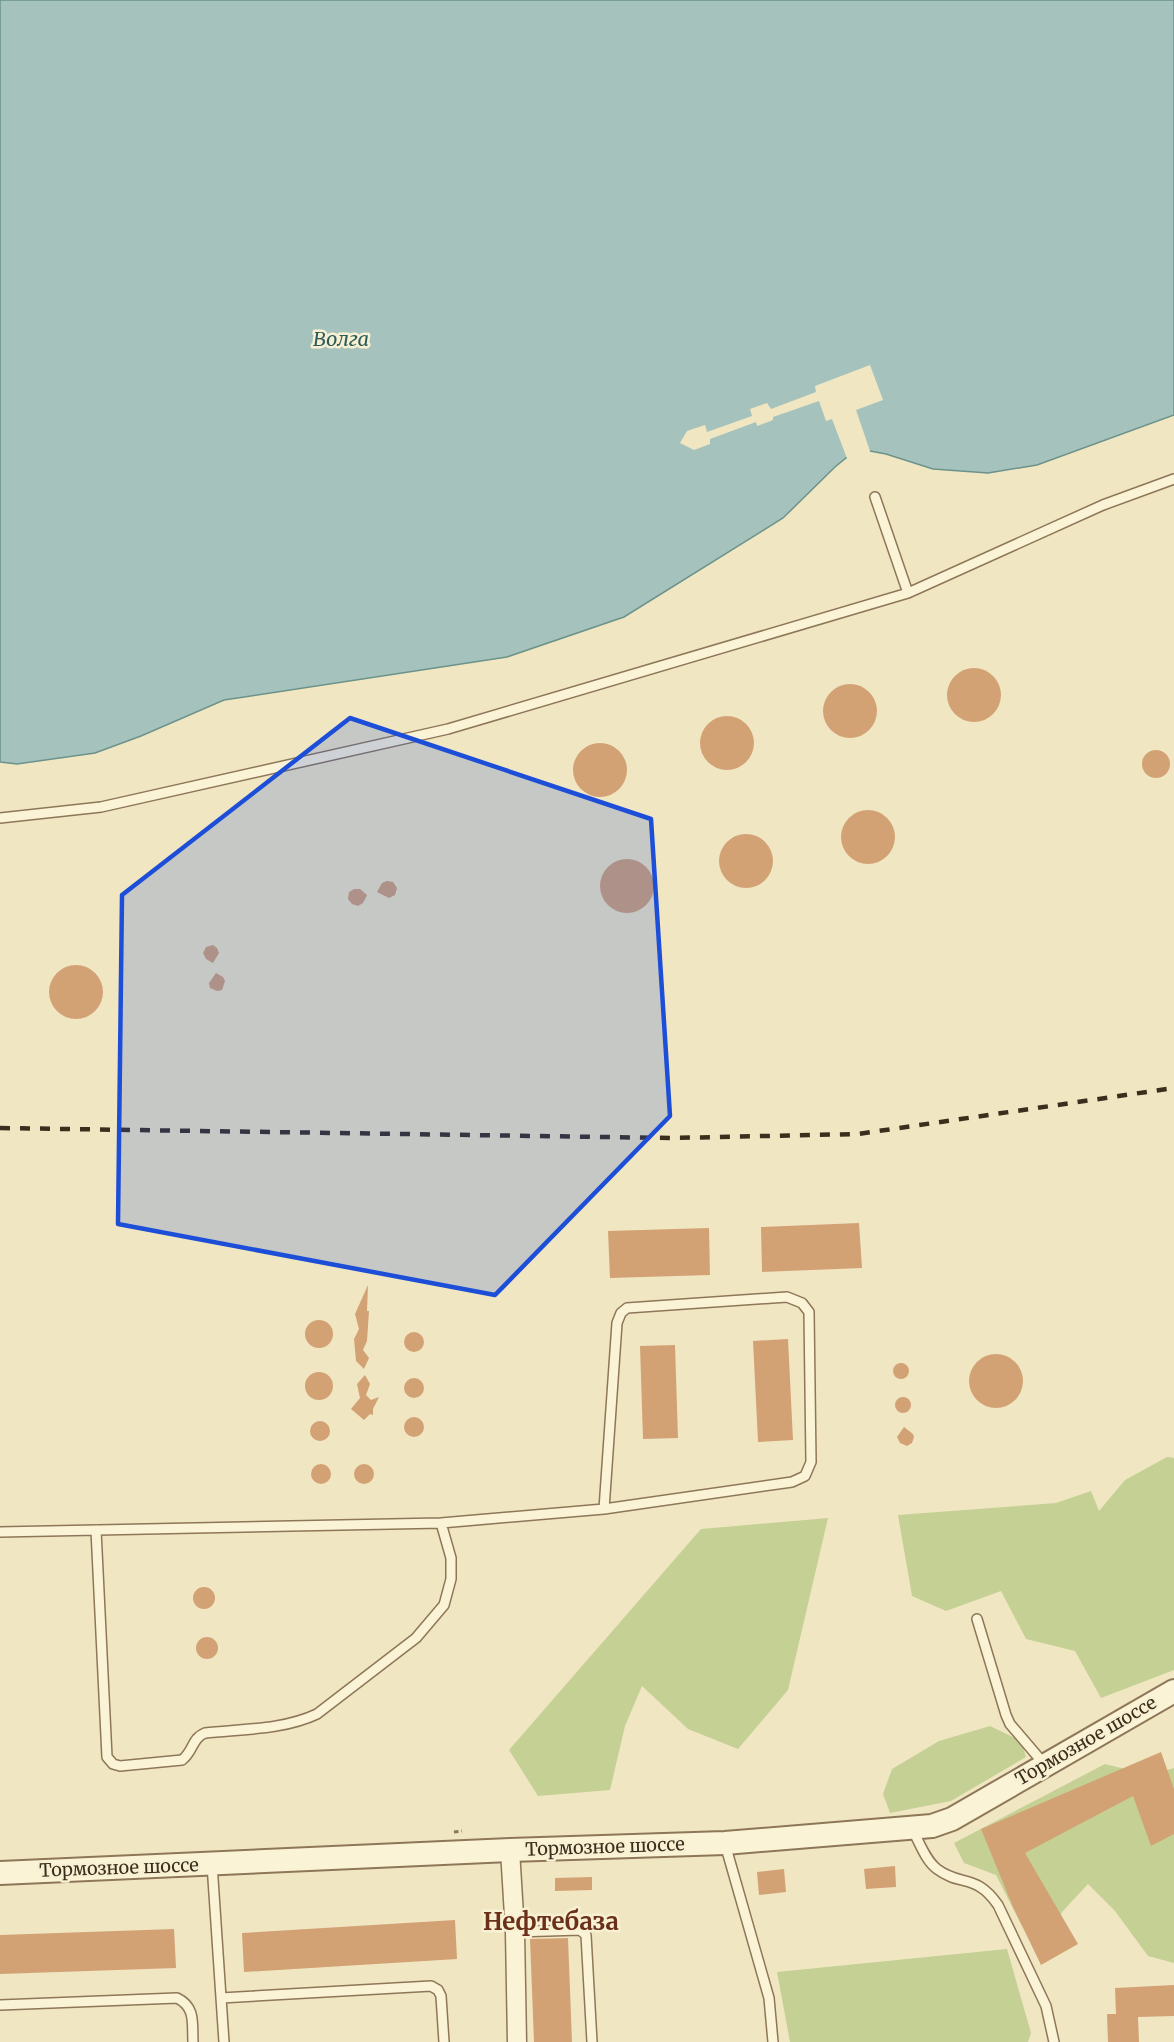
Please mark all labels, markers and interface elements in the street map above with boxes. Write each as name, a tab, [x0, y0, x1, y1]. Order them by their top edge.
water label: Волга	[313, 326, 369, 351]
street label: Тормозное шоссе	[1011, 1691, 1160, 1790]
street label: Тормозное шоссе	[525, 1832, 685, 1861]
street label: Тормозное шоссе	[39, 1853, 199, 1882]
district label: Нефтебаза	[483, 1906, 619, 1937]

